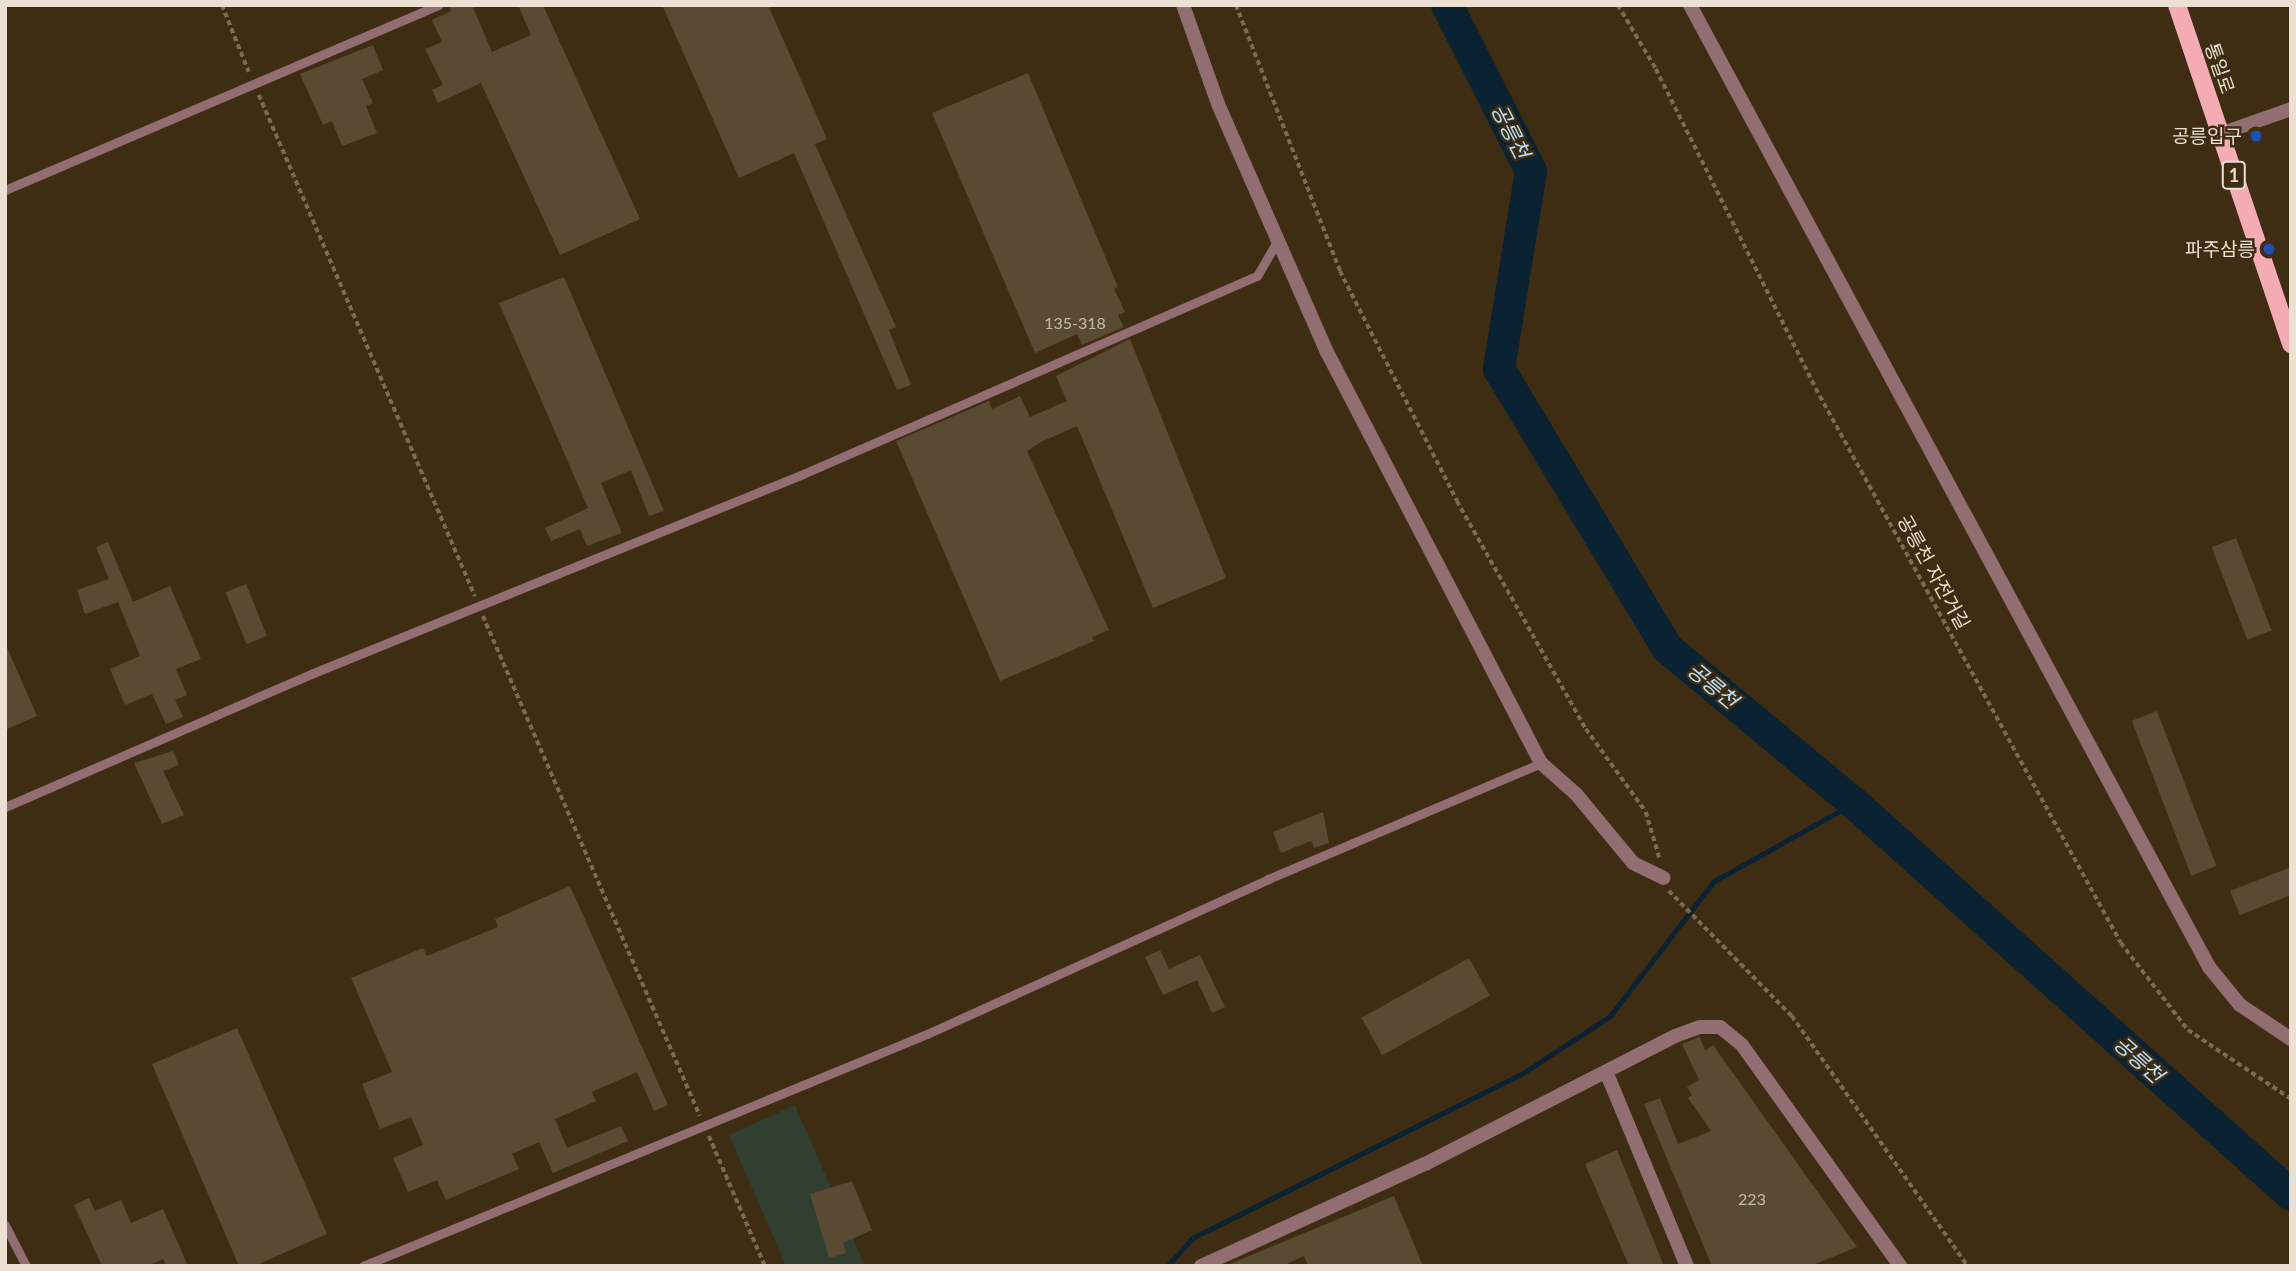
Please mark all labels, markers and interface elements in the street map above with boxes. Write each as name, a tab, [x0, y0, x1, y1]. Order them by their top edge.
street label: 통일로	[2201, 39, 2239, 97]
water label: 공릉천	[1487, 99, 1535, 163]
place label: 공릉입구	[2172, 125, 2242, 147]
marker: 공릉입구	[2248, 128, 2264, 144]
road number: 1	[2222, 160, 2246, 190]
place label: 파주삼릉	[2185, 238, 2255, 260]
marker: 파주삼릉	[2261, 241, 2277, 257]
house number: 135-318	[1044, 313, 1106, 333]
street label: 공릉천 자전거길	[1893, 511, 1975, 633]
water label: 공릉천	[1683, 657, 1743, 713]
water label: 공릉천	[2109, 1030, 2169, 1088]
house number: 223	[1738, 1189, 1766, 1209]

